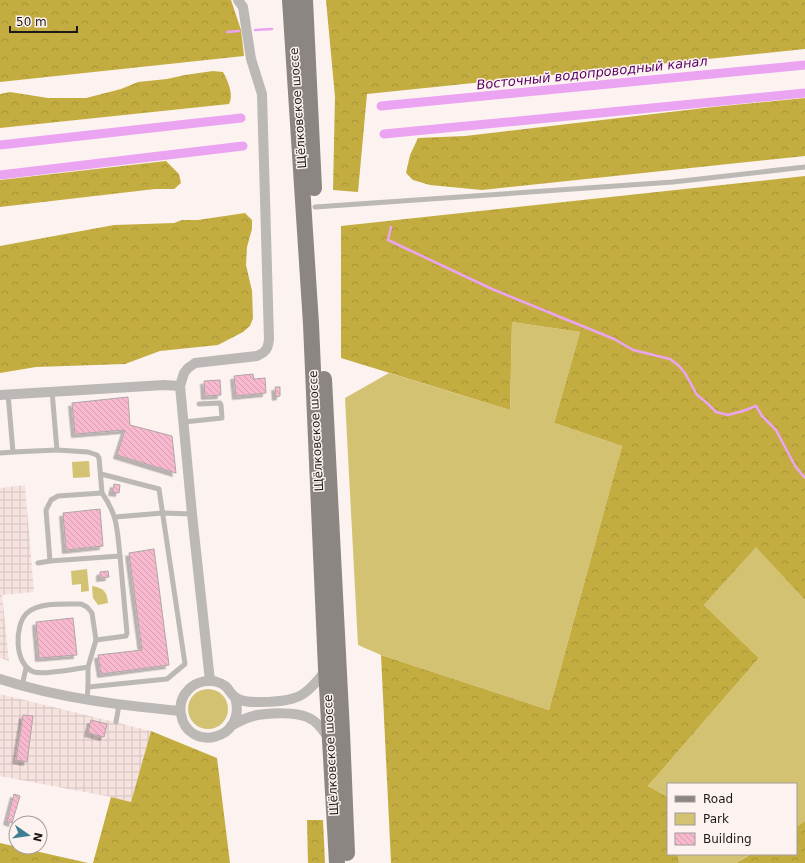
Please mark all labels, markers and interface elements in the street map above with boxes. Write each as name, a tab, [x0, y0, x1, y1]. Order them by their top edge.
scale bar	[10, 8, 77, 34]
text: 50 m	[16, 15, 47, 29]
street label: Щёлковское шоссе	[287, 47, 309, 169]
water label: Восточный водопроводный канал	[476, 53, 708, 93]
street label: Щёлковское шоссе	[306, 370, 326, 492]
street label: Щёлковское шоссе	[321, 694, 341, 816]
legend	[667, 783, 797, 855]
text: Road	[703, 792, 733, 806]
text: Park	[703, 812, 729, 826]
north arrow	[8, 815, 48, 855]
text: N	[30, 831, 45, 843]
text: Building	[703, 832, 752, 846]

